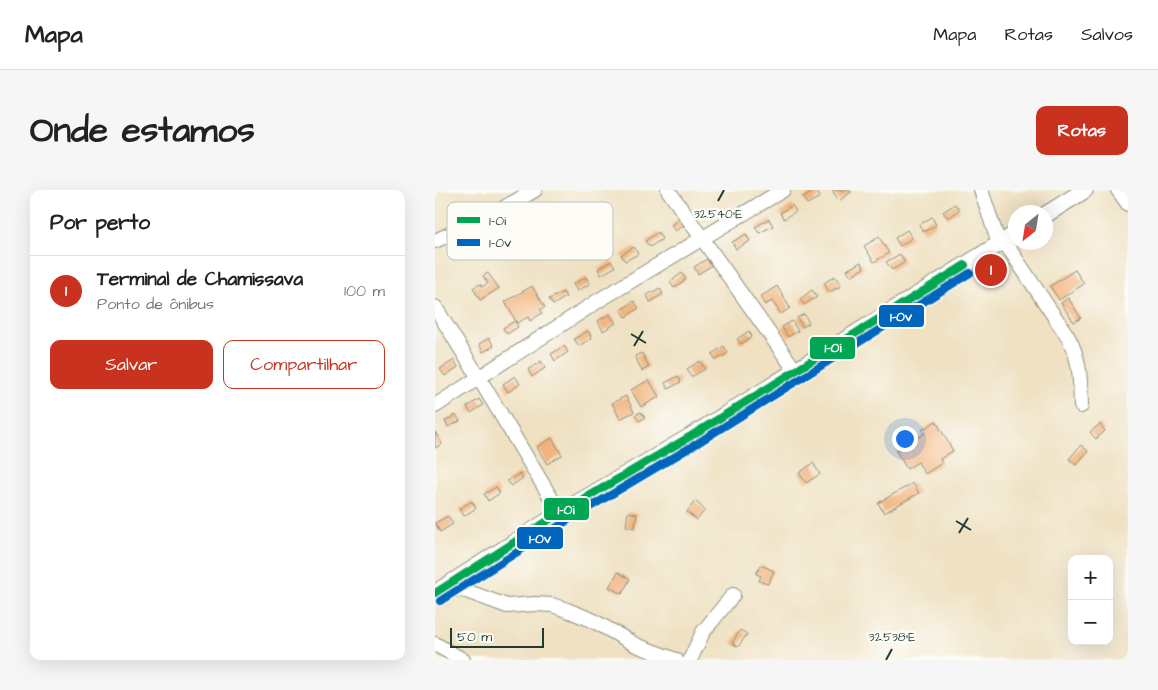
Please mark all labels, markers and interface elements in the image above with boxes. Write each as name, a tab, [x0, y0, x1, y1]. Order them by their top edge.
text: Mapa	[25, 18, 83, 52]
text: Mapa	[933, 22, 977, 47]
text: Rotas	[1005, 22, 1053, 47]
text: Salvos	[1081, 22, 1133, 47]
text: Onde estamos	[30, 106, 255, 155]
button: Rotas	[1036, 106, 1128, 155]
legend	[447, 202, 613, 260]
north arrow	[1008, 205, 1053, 250]
text: 32.540°E	[694, 206, 742, 223]
text: Por perto	[50, 208, 150, 237]
text: 1-0i	[489, 211, 506, 231]
text: 1-0v	[489, 233, 512, 253]
pin: 1	[975, 251, 1007, 289]
text: Terminal de Chamissava	[97, 266, 303, 293]
text: 1	[65, 280, 67, 302]
text: 100 m	[344, 280, 385, 302]
text: Ponto de ônibus	[97, 293, 214, 315]
line badge: 1-0v	[878, 304, 925, 328]
text: 1-0v	[890, 307, 913, 327]
line badge: 1-0i	[809, 336, 856, 360]
text: 1-0i	[824, 338, 842, 358]
button: Salvar	[50, 340, 213, 389]
button: Compartilhar	[223, 340, 385, 389]
your location	[892, 426, 918, 452]
line badge: 1-0i	[543, 497, 590, 521]
text: 1-0i	[557, 500, 575, 520]
line badge: 1-0v	[516, 526, 564, 550]
text: 1-0v	[529, 529, 552, 549]
map controls	[1068, 555, 1113, 645]
button: +	[1068, 555, 1113, 600]
button: −	[1068, 600, 1113, 645]
scale bar	[450, 625, 544, 648]
text: 50 m	[457, 627, 492, 647]
text: 32.538°E	[869, 629, 915, 646]

